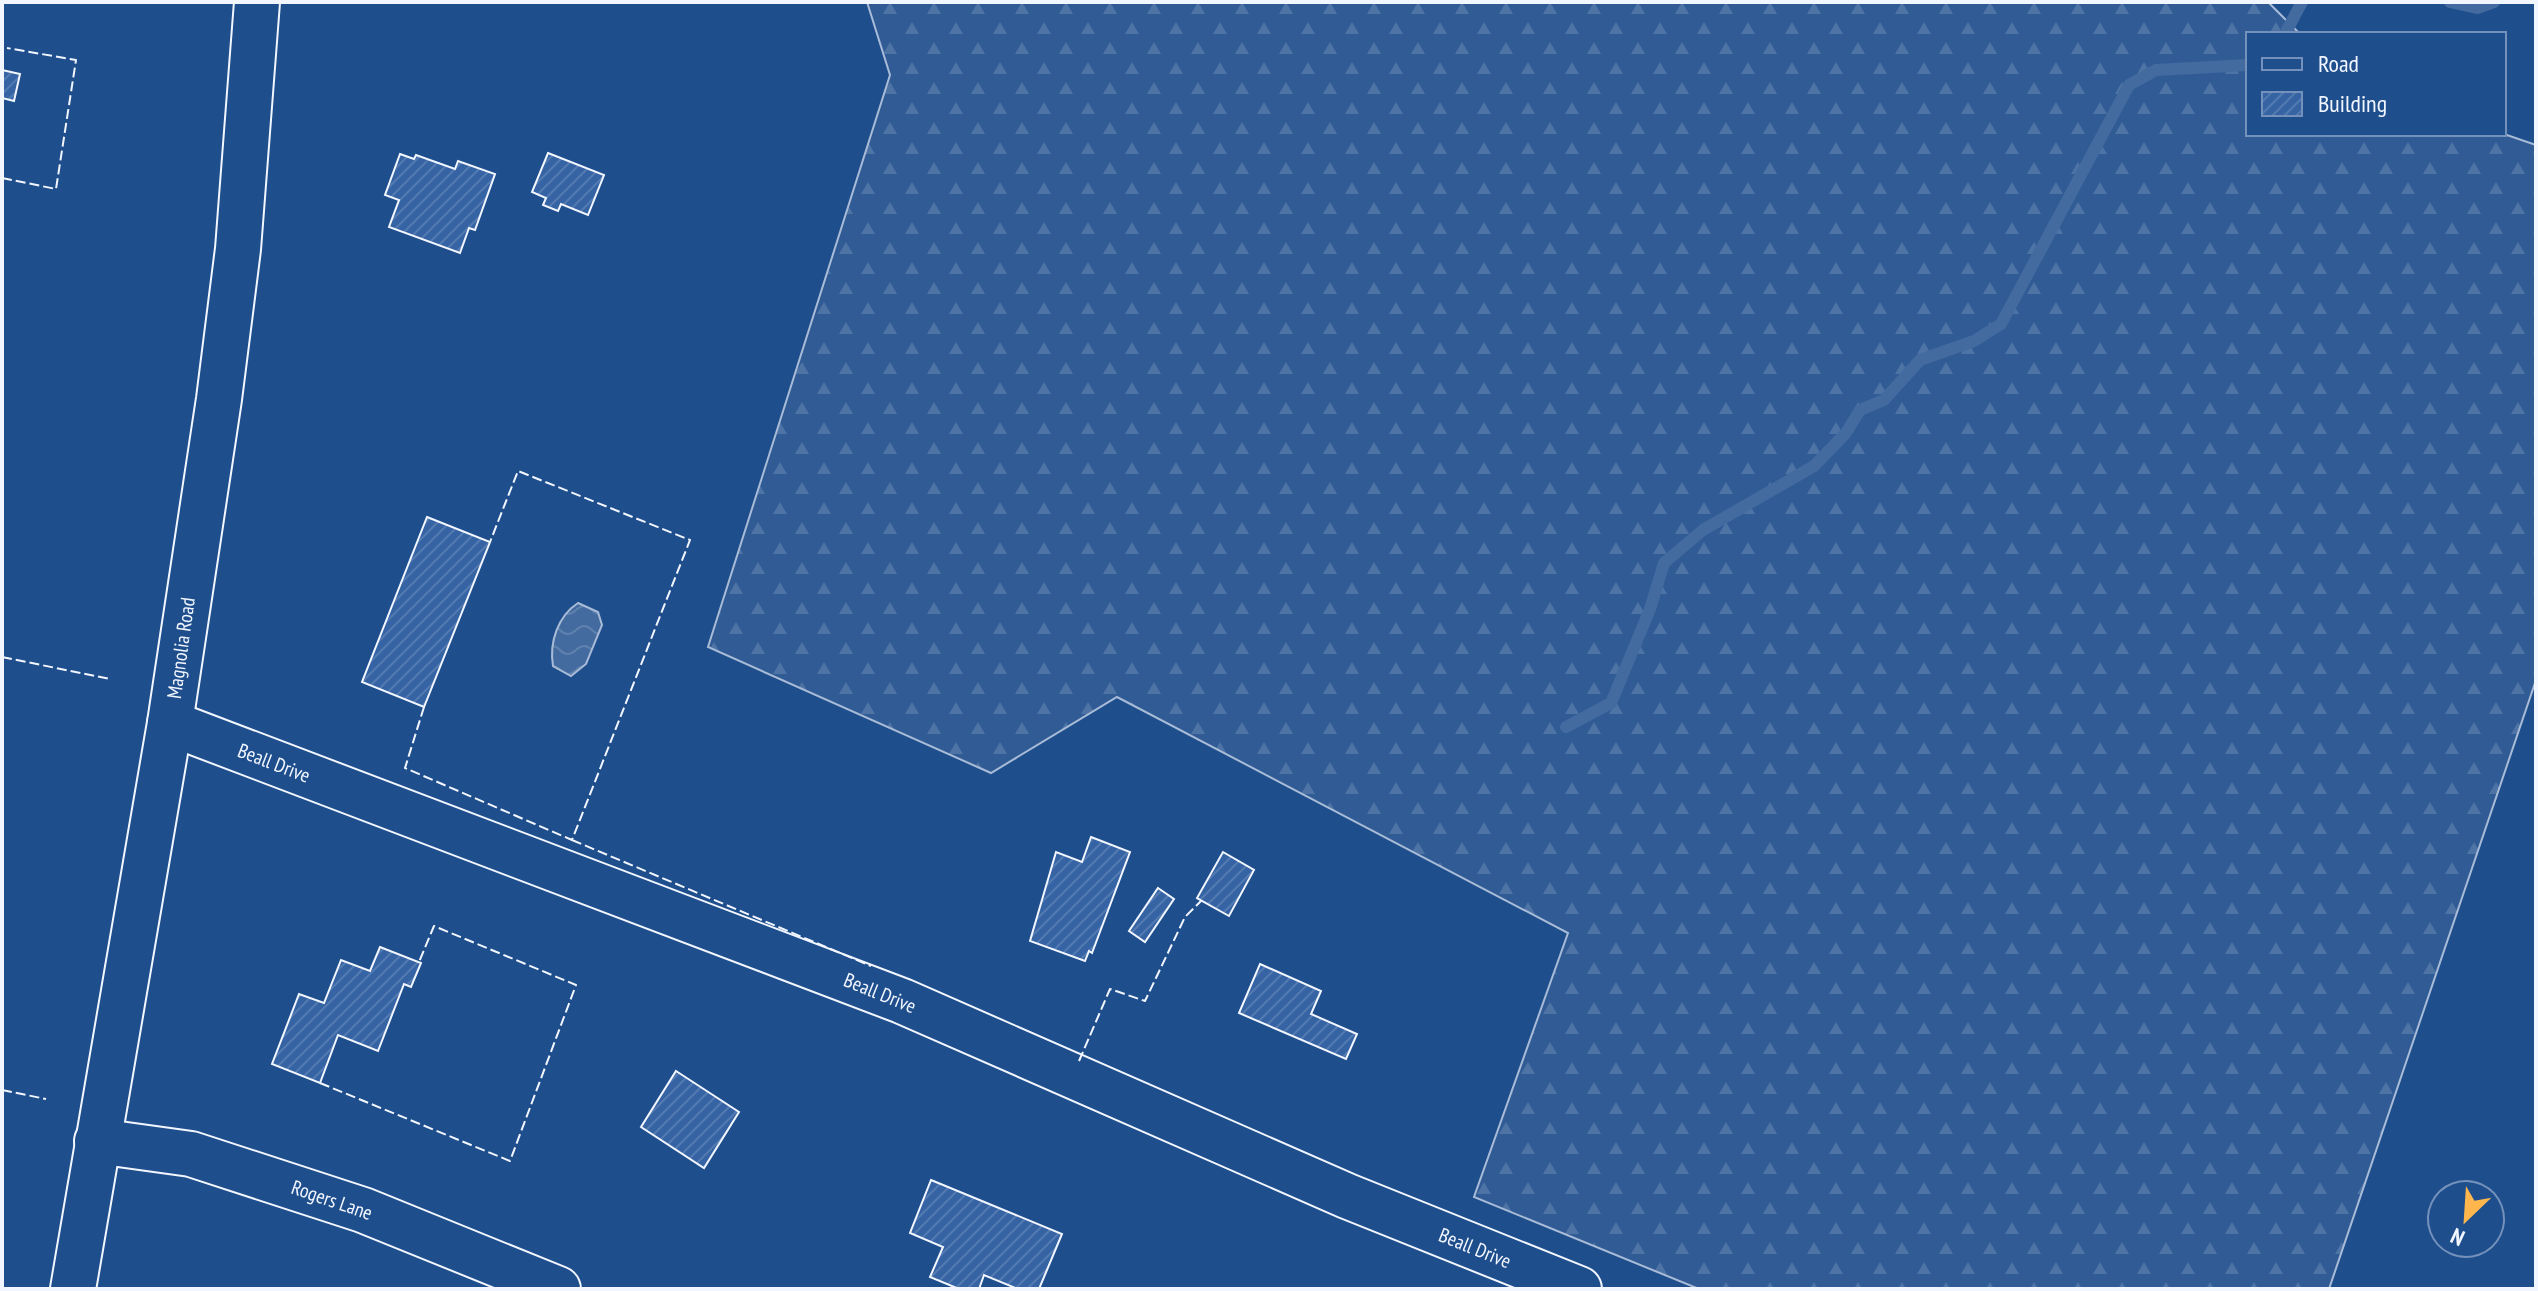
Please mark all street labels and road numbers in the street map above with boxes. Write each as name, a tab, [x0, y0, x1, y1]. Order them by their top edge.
street label: Magnolia Road	[161, 596, 201, 700]
street label: Beall Drive	[234, 737, 314, 789]
street label: Beall Drive	[840, 967, 920, 1019]
street label: Rogers Lane	[288, 1174, 376, 1226]
street label: Beall Drive	[1435, 1222, 1515, 1274]

